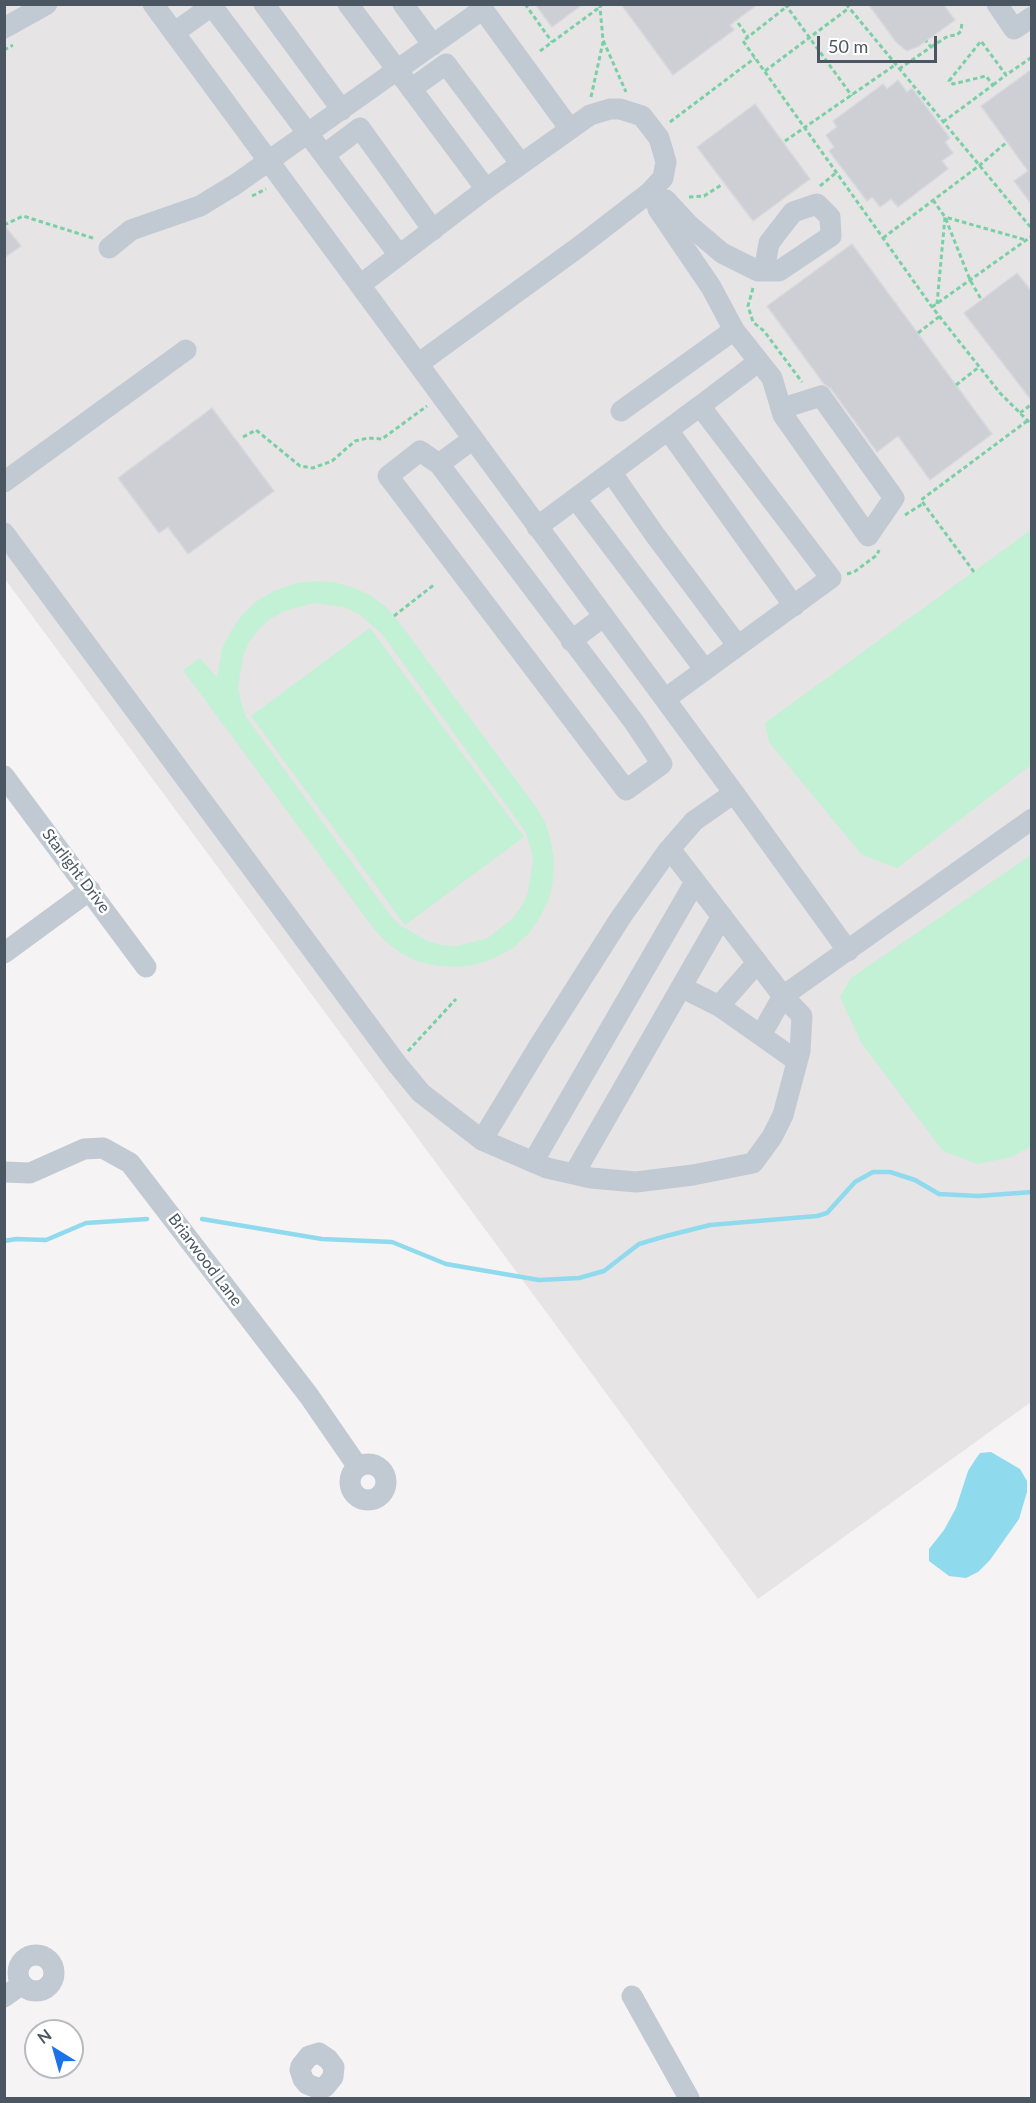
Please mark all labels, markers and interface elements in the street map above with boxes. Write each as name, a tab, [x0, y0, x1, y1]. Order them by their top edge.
scale bar	[820, 24, 940, 62]
text: 50 m	[828, 35, 868, 57]
street label: Starlight Drive	[38, 825, 114, 917]
street label: Briarwood Lane	[164, 1210, 246, 1310]
north arrow	[24, 2019, 84, 2079]
text: N	[33, 2025, 55, 2047]

